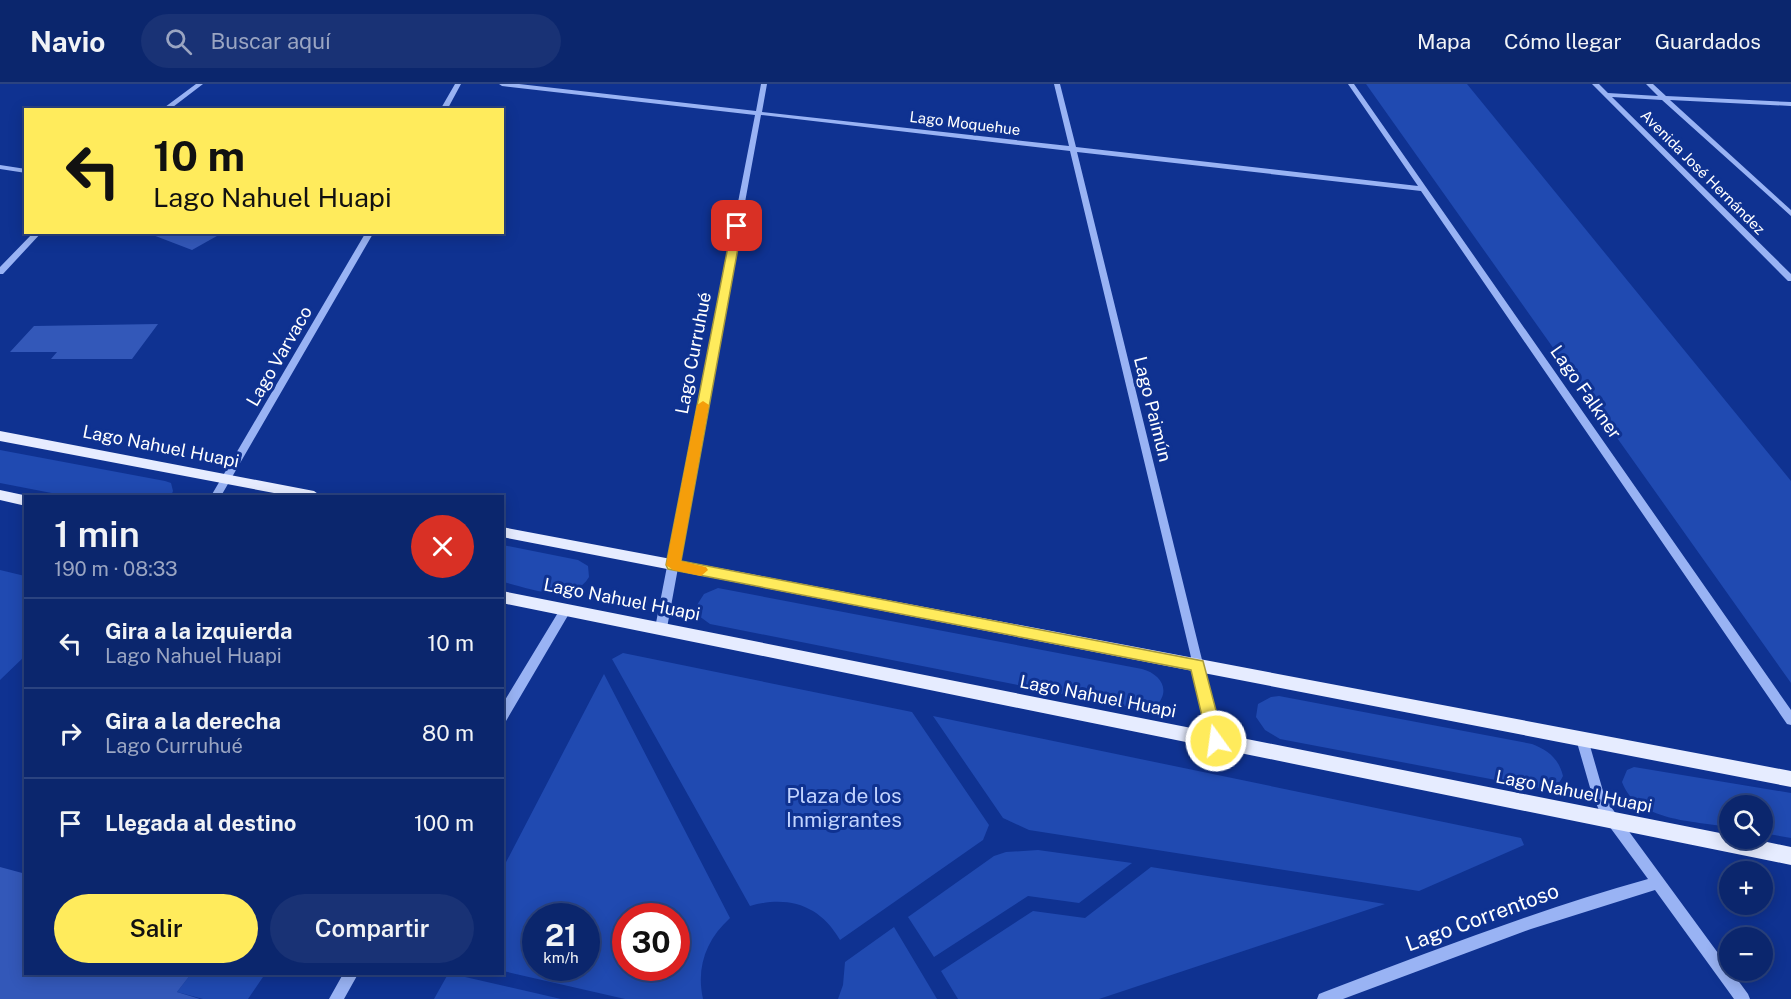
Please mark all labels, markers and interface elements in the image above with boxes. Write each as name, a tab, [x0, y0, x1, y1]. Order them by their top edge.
search box	[141, 14, 561, 68]
text: Navio	[30, 25, 105, 58]
icon: search	[162, 25, 195, 58]
text: Buscar aquí	[210, 28, 330, 54]
text: Mapa	[1417, 29, 1471, 54]
text: Cómo llegar	[1504, 29, 1622, 54]
text: Guardados	[1655, 29, 1761, 54]
street label: Avenida José Hernández	[1637, 106, 1769, 238]
street label: Lago Moquehue	[909, 108, 1021, 138]
text: 10 m	[153, 131, 245, 180]
icon: left	[54, 132, 132, 210]
text: Lago Nahuel Huapi	[153, 181, 392, 213]
pin	[711, 200, 762, 251]
icon: arrive	[720, 209, 753, 242]
street label: Lago Curruhué	[671, 290, 715, 416]
street label: Lago Varvaco	[242, 302, 316, 410]
street label: Lago Falkner	[1546, 341, 1626, 443]
street label: Lago Paimún	[1130, 354, 1176, 464]
street label: Lago Nahuel Huapi	[81, 421, 241, 471]
text: 1 min	[54, 513, 140, 555]
button: close	[411, 515, 474, 578]
text: 190 m · 08:33	[54, 557, 178, 581]
street label: Lago Nahuel Huapi	[542, 574, 702, 624]
text: Gira a la izquierda	[105, 618, 292, 644]
icon: left	[54, 627, 87, 660]
text: 10 m	[427, 630, 474, 656]
text: Lago Nahuel Huapi	[105, 644, 282, 668]
street label: Lago Nahuel Huapi	[1018, 671, 1178, 721]
text: Gira a la derecha	[105, 708, 281, 734]
position arrow	[1184, 709, 1248, 773]
icon: right	[54, 717, 87, 750]
text: 80 m	[422, 720, 474, 746]
text: Lago Curruhué	[105, 734, 243, 758]
street label: Lago Nahuel Huapi	[1494, 766, 1654, 816]
park label: Plaza de los Inmigrantes	[786, 783, 902, 832]
map controls	[1719, 795, 1773, 981]
button: search	[1719, 795, 1773, 849]
icon: arrive	[54, 807, 87, 840]
text: Llegada al destino	[105, 810, 296, 836]
text: 100 m	[414, 810, 474, 836]
button: +	[1719, 861, 1773, 915]
street label: Lago Correntoso	[1402, 878, 1562, 956]
button: Salir	[54, 894, 258, 963]
button: Compartir	[270, 894, 474, 963]
speed limit sign: 30	[612, 903, 690, 981]
text: 21	[545, 917, 577, 953]
button: −	[1719, 927, 1773, 981]
text: km/h	[543, 949, 579, 966]

